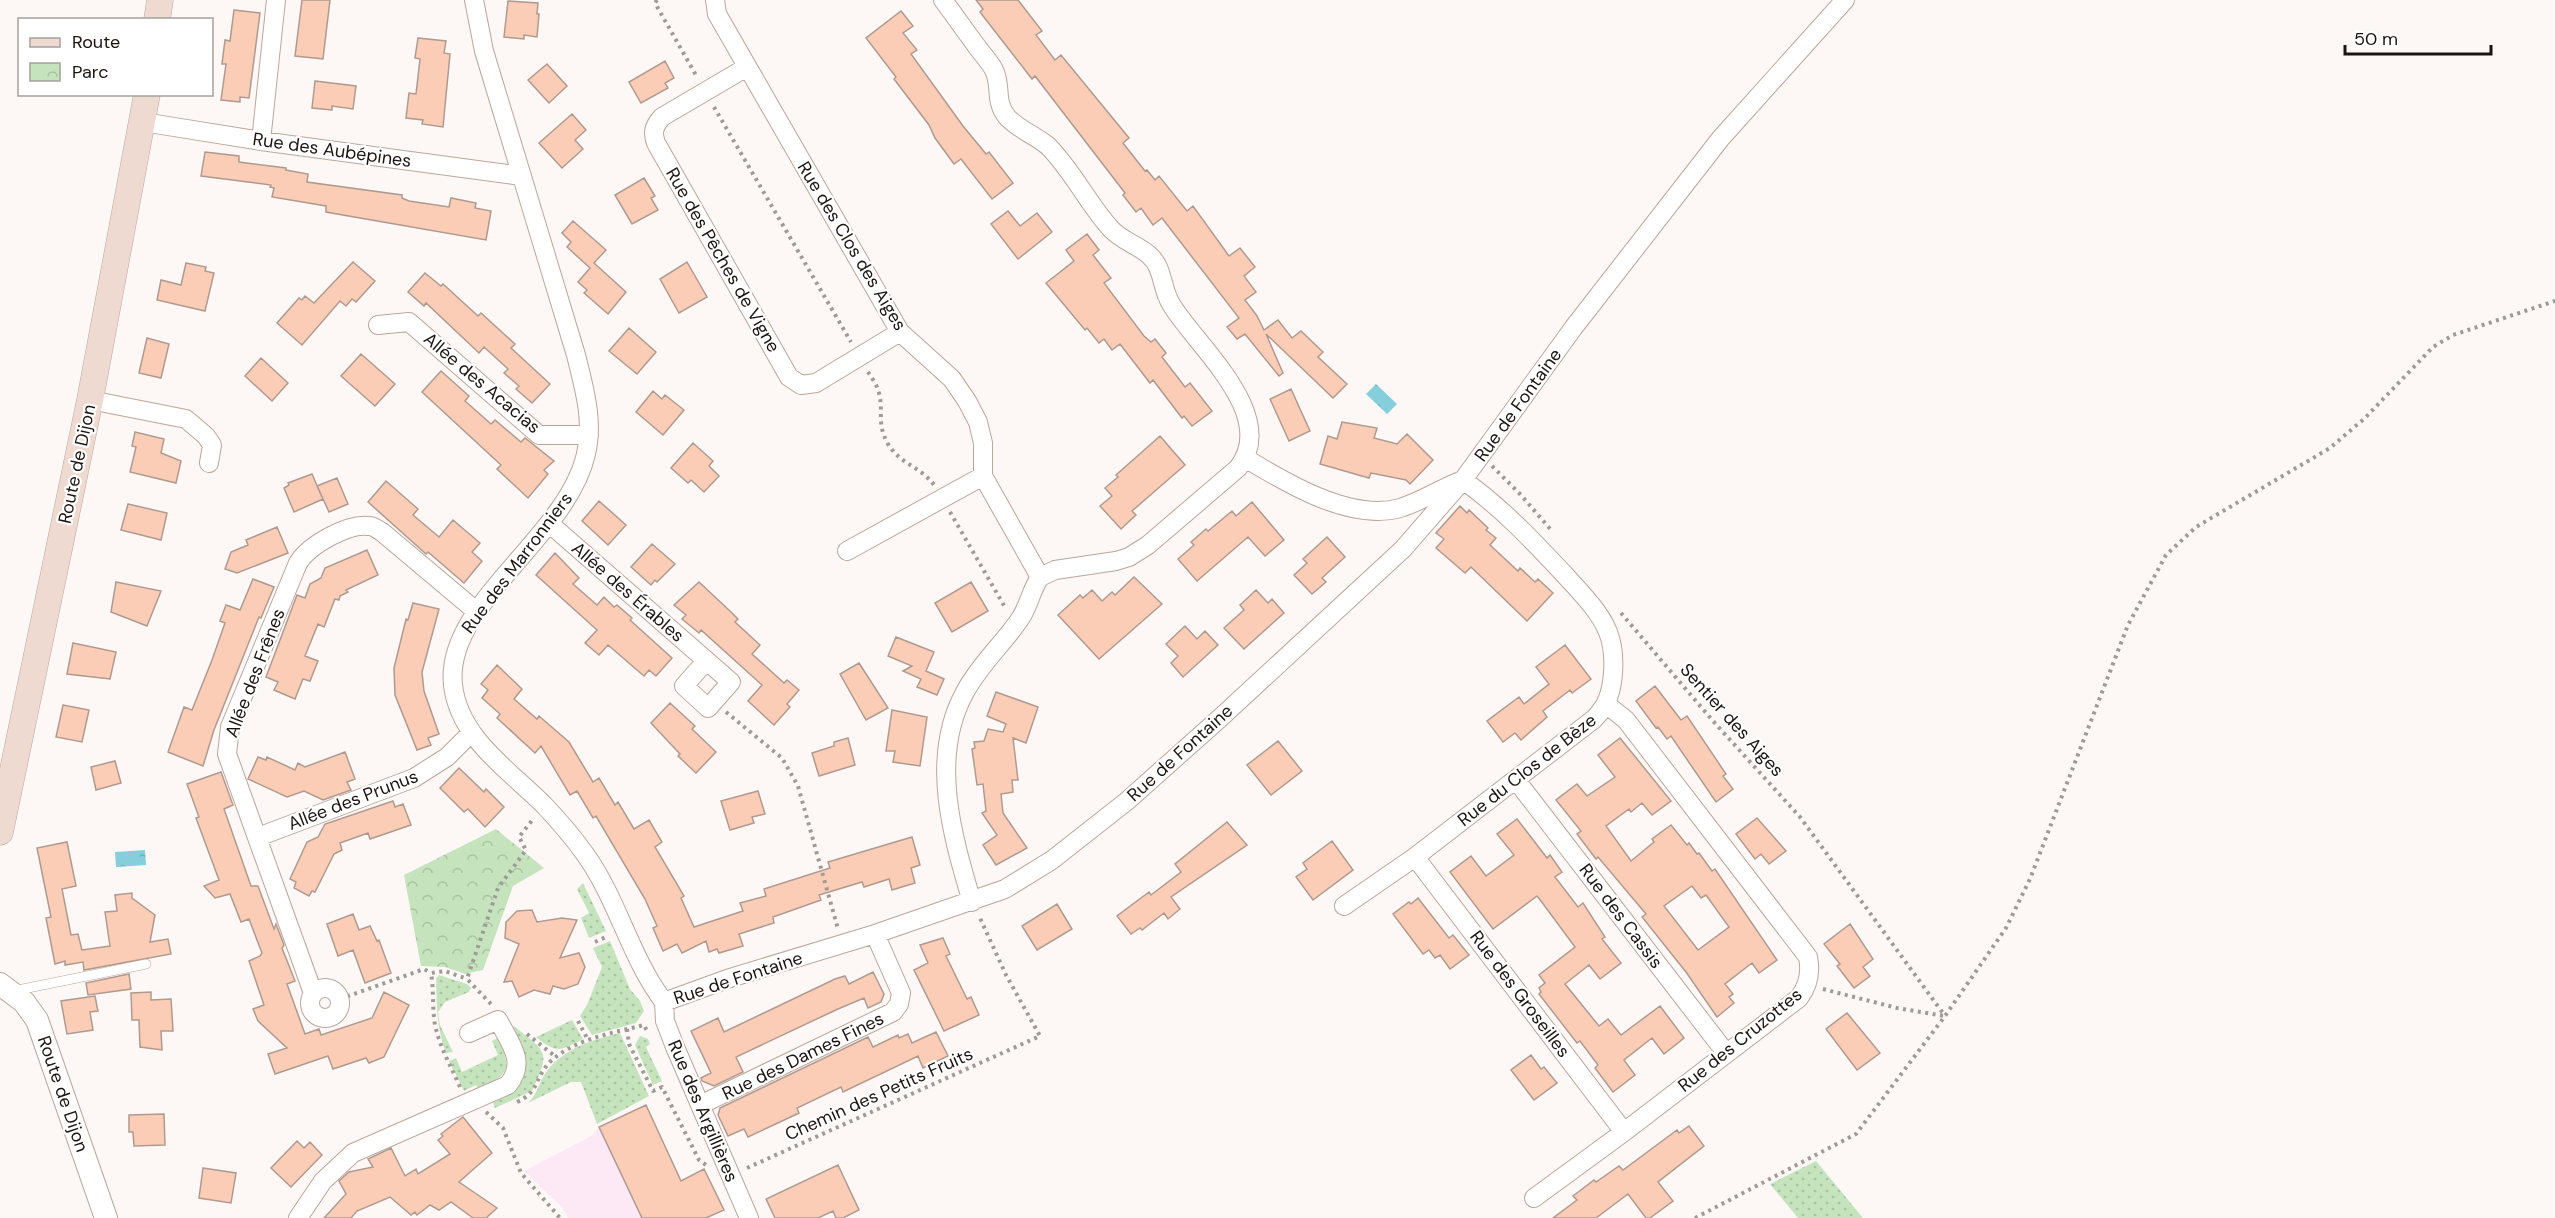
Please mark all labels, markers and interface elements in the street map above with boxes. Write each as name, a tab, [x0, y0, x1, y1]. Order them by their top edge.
legend	[18, 18, 213, 96]
scale bar	[2345, 18, 2490, 56]
text: 50 m	[2354, 27, 2398, 51]
text: Route	[72, 30, 120, 54]
text: Parc	[72, 60, 108, 84]
street label: Rue des Aubépines	[251, 127, 413, 173]
street label: Rue des Clos des Aiges	[792, 157, 912, 335]
street label: Rue des Pêches de Vigne	[660, 163, 786, 357]
street label: Allée des Acacias	[419, 327, 545, 439]
street label: Rue de Fontaine	[1469, 344, 1567, 466]
street label: Route de Dijon	[53, 402, 101, 526]
street label: Rue des Marronniers	[456, 488, 578, 638]
street label: Allée des Érables	[567, 536, 689, 648]
street label: Allée des Frênes	[219, 605, 291, 741]
street label: Sentier des Aiges	[1675, 658, 1789, 782]
street label: Rue de Fontaine	[1122, 699, 1238, 807]
street label: Rue du Clos de Bèze	[1453, 708, 1601, 832]
street label: Allée des Prunus	[284, 764, 422, 836]
street label: Rue des Cassis	[1574, 859, 1668, 973]
street label: Rue des Groseilles	[1464, 926, 1576, 1062]
street label: Rue de Fontaine	[670, 946, 806, 1010]
street label: Rue des Cruzottes	[1673, 983, 1807, 1097]
street label: Rue des Dames Fines	[718, 1006, 888, 1106]
street label: Route de Dijon	[32, 1033, 94, 1155]
street label: Rue des Argillières	[662, 1036, 744, 1186]
street label: Chemin des Petits Fruits	[781, 1042, 977, 1146]

